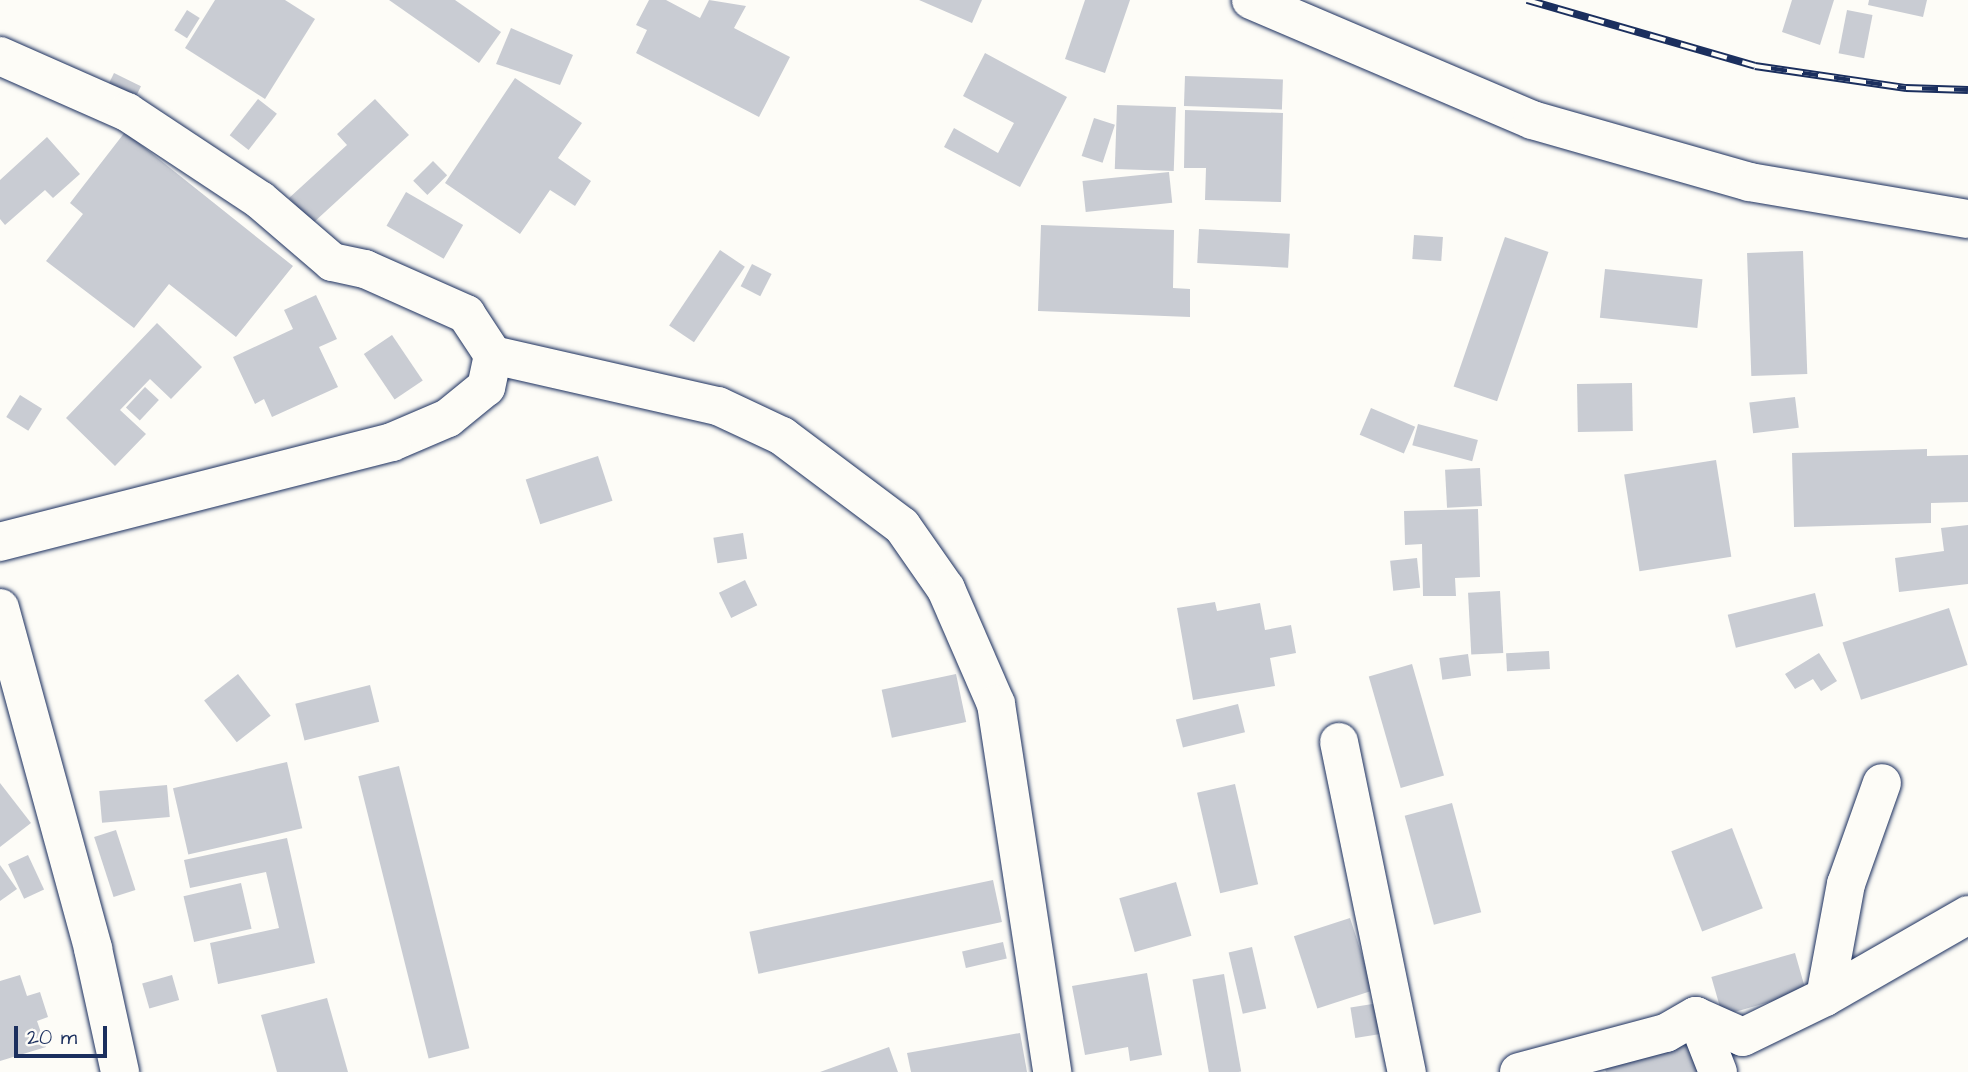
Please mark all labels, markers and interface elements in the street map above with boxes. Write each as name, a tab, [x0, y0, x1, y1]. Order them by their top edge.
scale bar	[18, 1012, 110, 1056]
text: 20 m	[27, 1023, 77, 1052]

